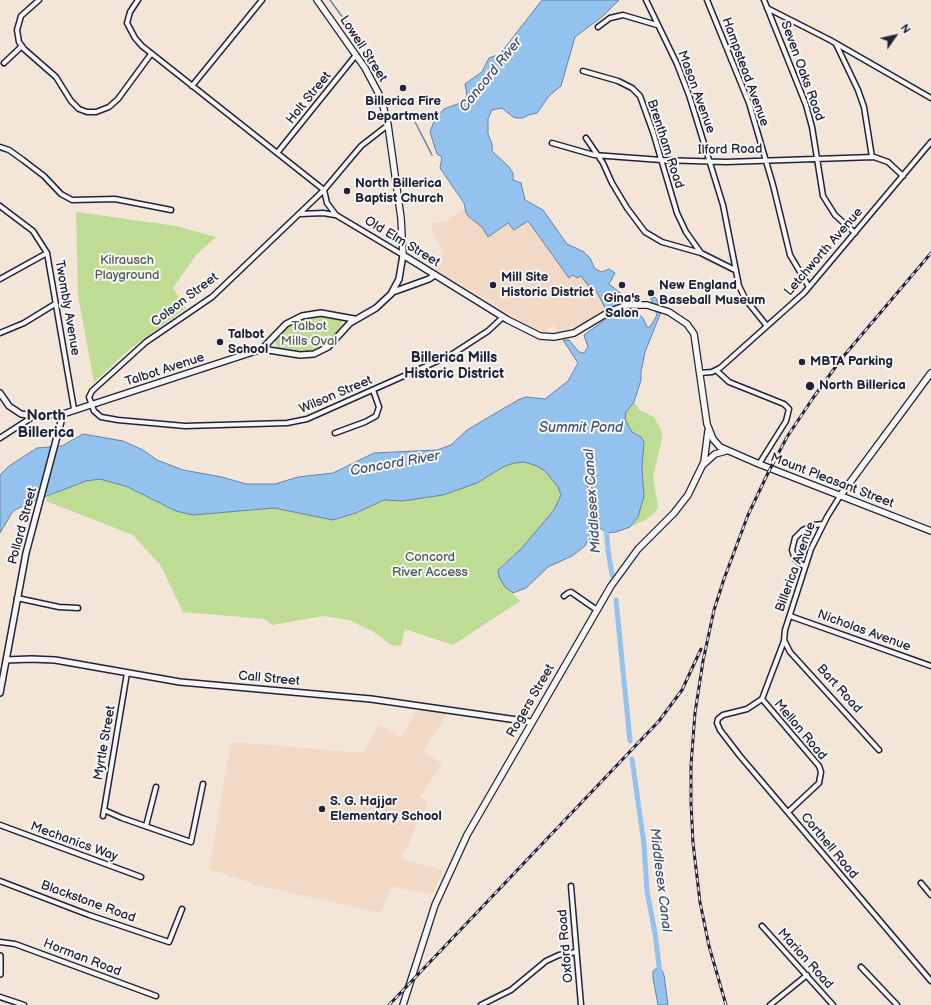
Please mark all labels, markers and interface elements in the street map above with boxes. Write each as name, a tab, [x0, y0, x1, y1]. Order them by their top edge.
street label: Lowell Street	[336, 13, 390, 85]
street label: Hampstead Avenue	[718, 15, 772, 129]
north arrow	[875, 16, 915, 56]
street label: Seven Oaks Road	[777, 19, 827, 123]
text: N	[898, 22, 913, 36]
water label: Concord River	[456, 34, 526, 116]
street label: Mason Avenue	[674, 49, 718, 135]
street label: Holt Street	[283, 69, 335, 127]
marker: Billerica Fire Department	[398, 83, 408, 93]
place label: Billerica Fire Department	[365, 94, 441, 125]
street label: Brentham Road	[643, 98, 687, 190]
street label: Ilford Road	[698, 142, 762, 158]
place label: North Billerica Baptist Church	[355, 176, 444, 207]
marker: North Billerica Baptist Church	[342, 186, 352, 196]
street label: Letchworth Avenue	[782, 205, 866, 299]
street label: Old Elm Street	[362, 213, 442, 271]
park label: Kilrausch Playground	[94, 253, 160, 284]
street label: Twombly Avenue	[51, 259, 83, 357]
street label: Colson Street	[148, 270, 222, 330]
place label: Mill Site Historic District	[501, 270, 594, 301]
place label: New England Baseball Museum	[659, 278, 765, 309]
marker: Mill Site Historic District	[488, 280, 498, 290]
marker: Gina's Salon	[617, 280, 627, 290]
marker: New England Baseball Museum	[646, 288, 656, 298]
place label: Gina's Salon	[604, 291, 640, 322]
park label: Talbot Mills Oval	[281, 319, 337, 350]
place label: Talbot School	[228, 327, 268, 358]
marker: Talbot School	[215, 337, 225, 347]
street label: Talbot Avenue	[123, 350, 207, 390]
district label: Billerica Mills Historic District	[404, 350, 504, 382]
place label: MBTA Parking	[810, 354, 893, 370]
marker: MBTA Parking	[797, 357, 807, 367]
street label: Wilson Street	[297, 373, 375, 417]
place label: North Billerica	[819, 378, 906, 394]
marker: North Billerica	[804, 380, 816, 392]
district label: North Billerica	[18, 407, 74, 442]
water label: Summit Pond	[539, 420, 623, 436]
water label: Concord River	[349, 448, 441, 480]
water label: Middlesex Canal	[581, 448, 605, 554]
street label: Mount Pleasant Street	[768, 450, 896, 512]
street label: Pollard Street	[5, 486, 41, 566]
street label: Billerica Avenue	[773, 520, 819, 614]
park label: Concord River Access	[392, 550, 468, 581]
street label: Nicholas Avenue	[815, 607, 913, 655]
street label: Bart Road	[813, 661, 865, 717]
street label: Rogers Street	[504, 662, 558, 740]
street label: Call Street	[238, 669, 300, 689]
street label: Mellon Road	[770, 697, 830, 763]
street label: Myrtle Street	[91, 704, 119, 782]
place label: S. G. Hajjar Elementary School	[330, 794, 442, 825]
marker: S. G. Hajjar Elementary School	[317, 804, 327, 814]
street label: Corthell Road	[797, 810, 861, 882]
street label: Mechanics Way	[28, 819, 120, 865]
water label: Middlesex Canal	[645, 827, 675, 933]
street label: Blackstone Road	[38, 878, 138, 926]
street label: Oxford Road	[555, 909, 577, 983]
street label: Marion Road	[774, 926, 836, 992]
street label: Horman Road	[41, 936, 123, 980]

